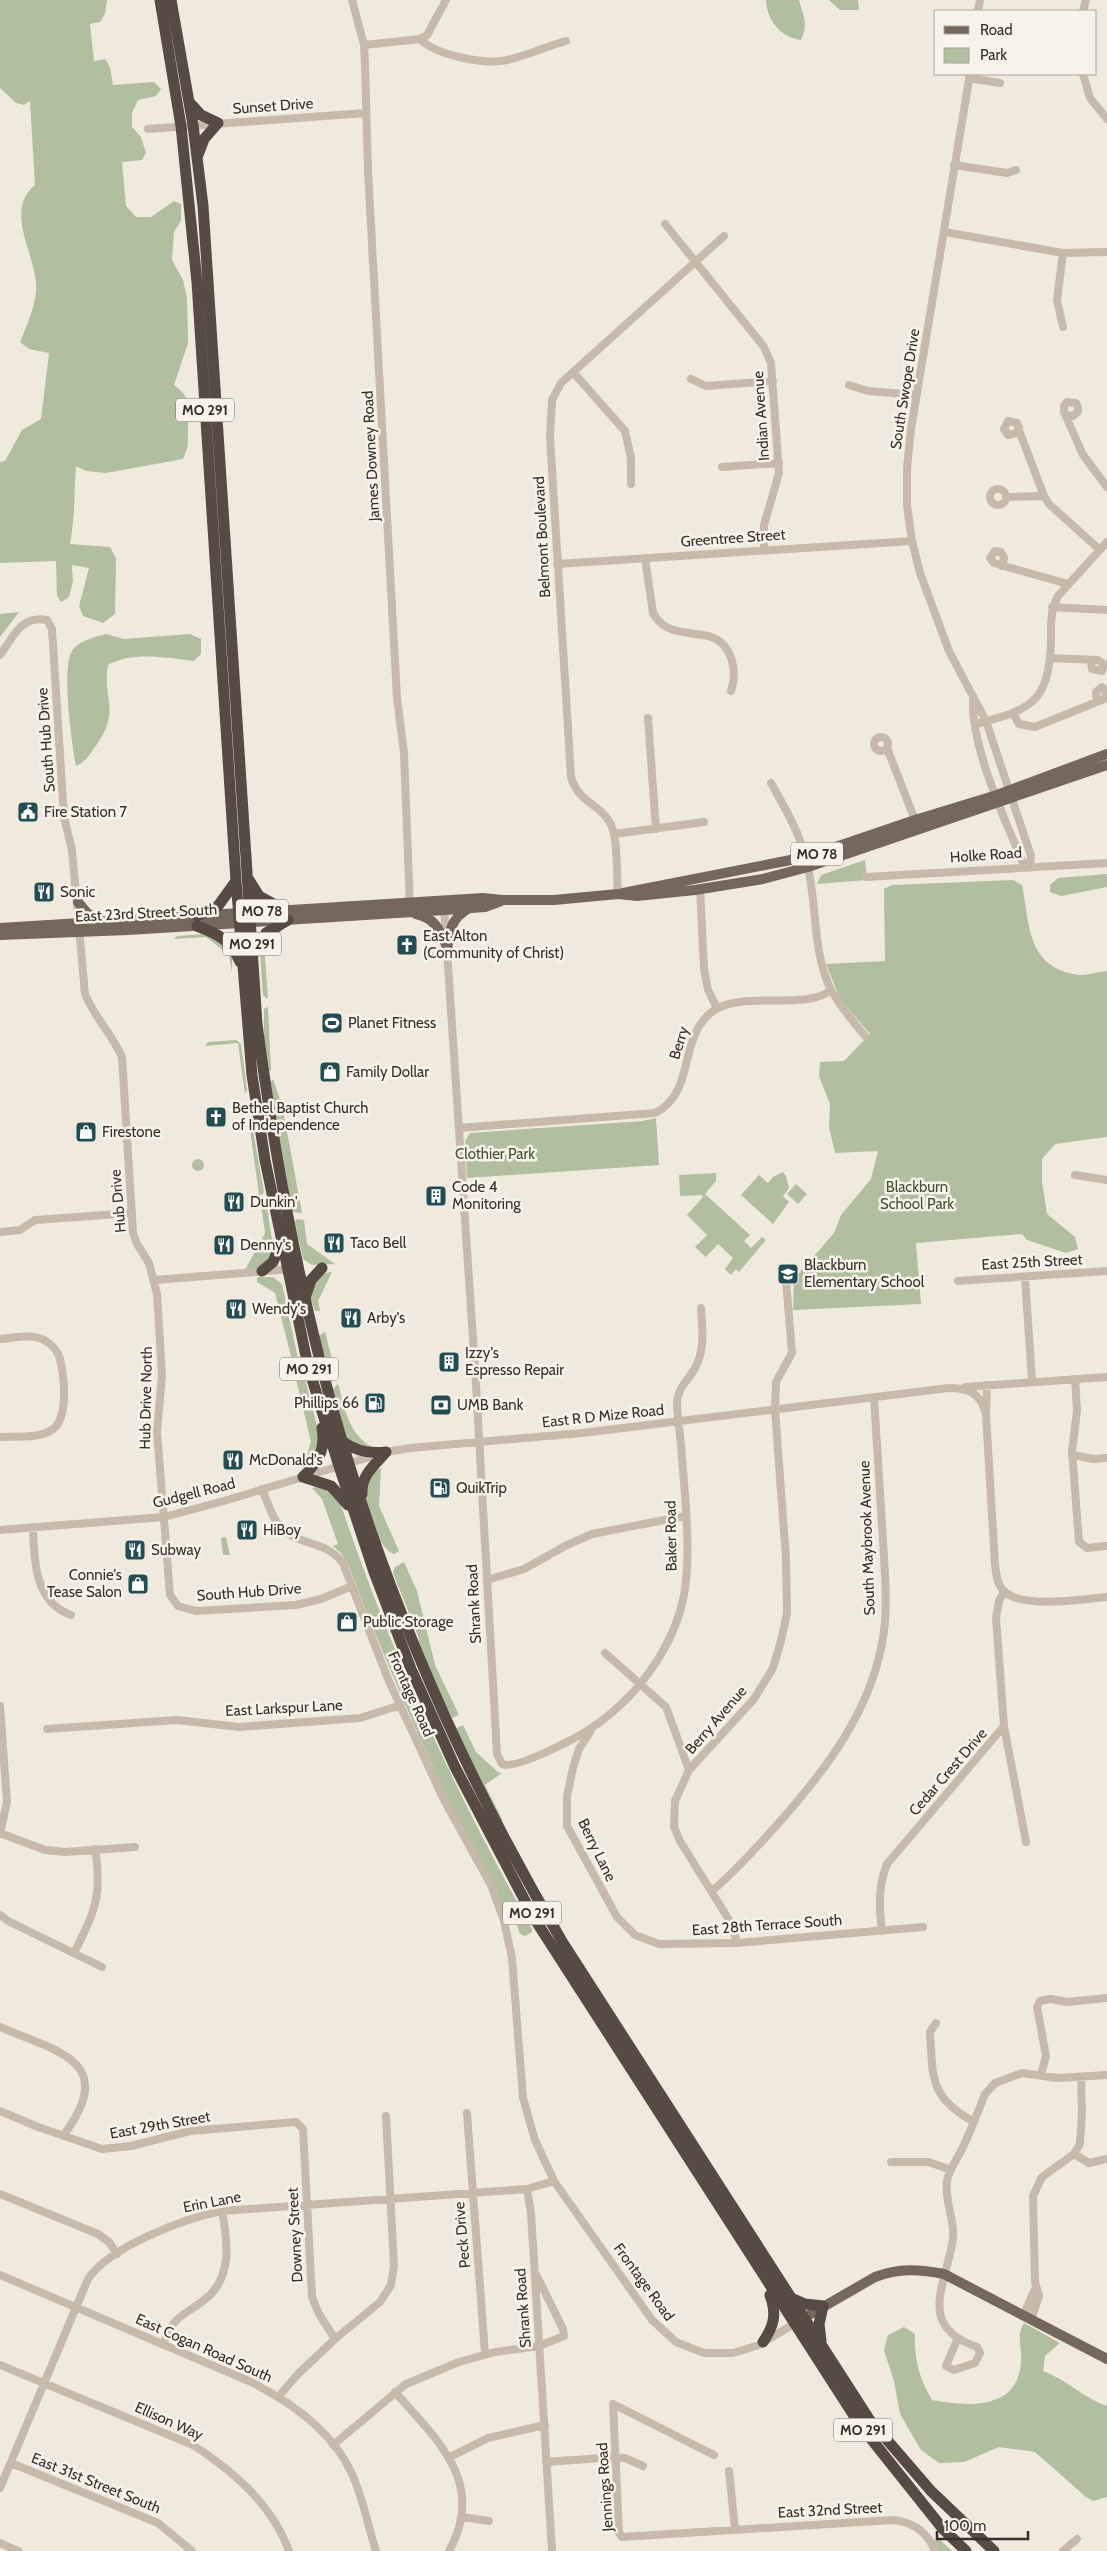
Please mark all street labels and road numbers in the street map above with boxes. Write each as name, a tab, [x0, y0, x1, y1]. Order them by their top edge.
street label: Sunset Drive	[232, 94, 314, 118]
street label: South Swope Drive	[887, 327, 923, 451]
street label: Indian Avenue	[749, 370, 773, 462]
street label: James Downey Road	[359, 390, 383, 523]
road number: MO 291	[176, 398, 234, 422]
street label: Belmont Boulevard	[530, 476, 554, 598]
street label: Greentree Street	[680, 525, 786, 551]
street label: South Hub Drive	[33, 687, 59, 793]
road number: MO 78	[791, 842, 843, 866]
street label: Holke Road	[949, 844, 1023, 866]
road number: MO 78	[236, 899, 288, 922]
street label: East 23rd Street South	[74, 900, 218, 926]
road number: MO 291	[223, 932, 281, 956]
street label: Berry	[665, 1024, 693, 1062]
street label: Hub Drive	[106, 1168, 130, 1233]
street label: East 25th Street	[981, 1250, 1083, 1274]
street label: Hub Drive North	[136, 1346, 156, 1450]
road number: MO 291	[280, 1358, 338, 1380]
street label: East R D Mize Road	[541, 1401, 665, 1431]
street label: South Maybrook Avenue	[855, 1460, 879, 1616]
street label: Gudgell Road	[151, 1474, 237, 1512]
street label: Baker Road	[661, 1500, 681, 1572]
street label: Shrank Road	[463, 1564, 485, 1644]
street label: South Hub Drive	[196, 1579, 302, 1605]
street label: Frontage Road	[384, 1649, 438, 1739]
street label: Berry Avenue	[681, 1682, 751, 1758]
street label: East Larkspur Lane	[225, 1696, 344, 1720]
street label: Cedar Crest Drive	[905, 1724, 991, 1819]
street label: Berry Lane	[574, 1816, 620, 1885]
road number: MO 291	[503, 1902, 561, 1925]
street label: East 28th Terrace South	[691, 1911, 843, 1939]
street label: East 29th Street	[108, 2107, 212, 2143]
street label: Downey Street	[284, 2187, 306, 2283]
street label: Erin Lane	[182, 2188, 243, 2216]
street label: Peck Drive	[450, 2201, 474, 2269]
street label: Frontage Road	[610, 2240, 678, 2324]
street label: Shrank Road	[511, 2268, 535, 2348]
street label: East Cogan Road South	[133, 2310, 275, 2386]
street label: Ellison Way	[132, 2398, 206, 2444]
road number: MO 291	[834, 2418, 892, 2442]
street label: Jennings Road	[593, 2442, 617, 2533]
street label: East 31st Street South	[29, 2449, 163, 2517]
street label: East 32nd Street	[777, 2498, 883, 2522]

